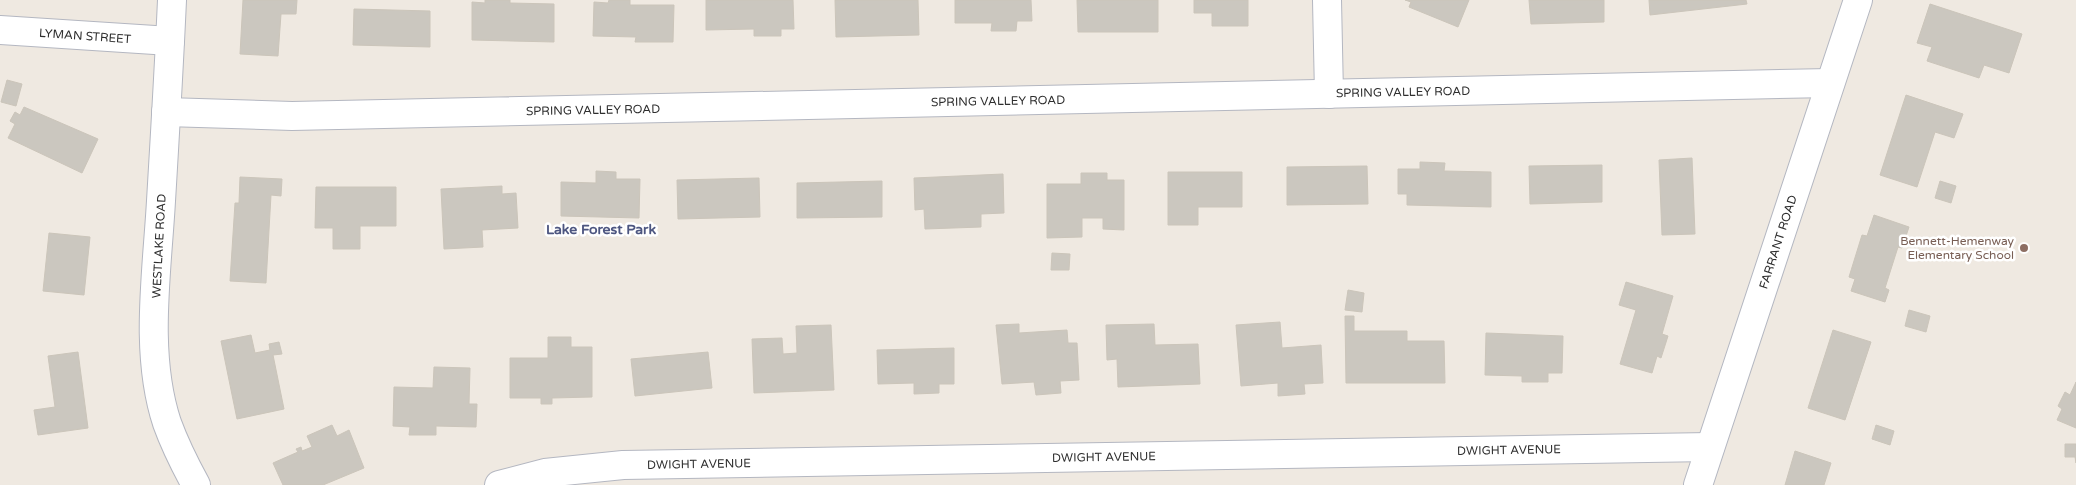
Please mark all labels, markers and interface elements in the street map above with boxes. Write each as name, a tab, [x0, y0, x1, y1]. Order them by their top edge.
street label: LYMAN STREET	[39, 26, 132, 46]
street label: SPRING VALLEY ROAD	[1336, 84, 1470, 100]
street label: SPRING VALLEY ROAD	[931, 93, 1065, 109]
street label: SPRING VALLEY ROAD	[526, 102, 660, 118]
street label: WESTLAKE ROAD	[149, 193, 169, 299]
street label: FARRANT ROAD	[1756, 193, 1800, 291]
district label: Lake Forest Park	[546, 221, 656, 238]
place label: Bennett-Hemenway Elementary School	[1900, 234, 2015, 262]
marker: Bennett-Hemenway Elementary School	[2018, 242, 2030, 254]
street label: DWIGHT AVENUE	[1457, 442, 1561, 458]
street label: DWIGHT AVENUE	[1052, 449, 1156, 465]
street label: DWIGHT AVENUE	[647, 456, 751, 472]

